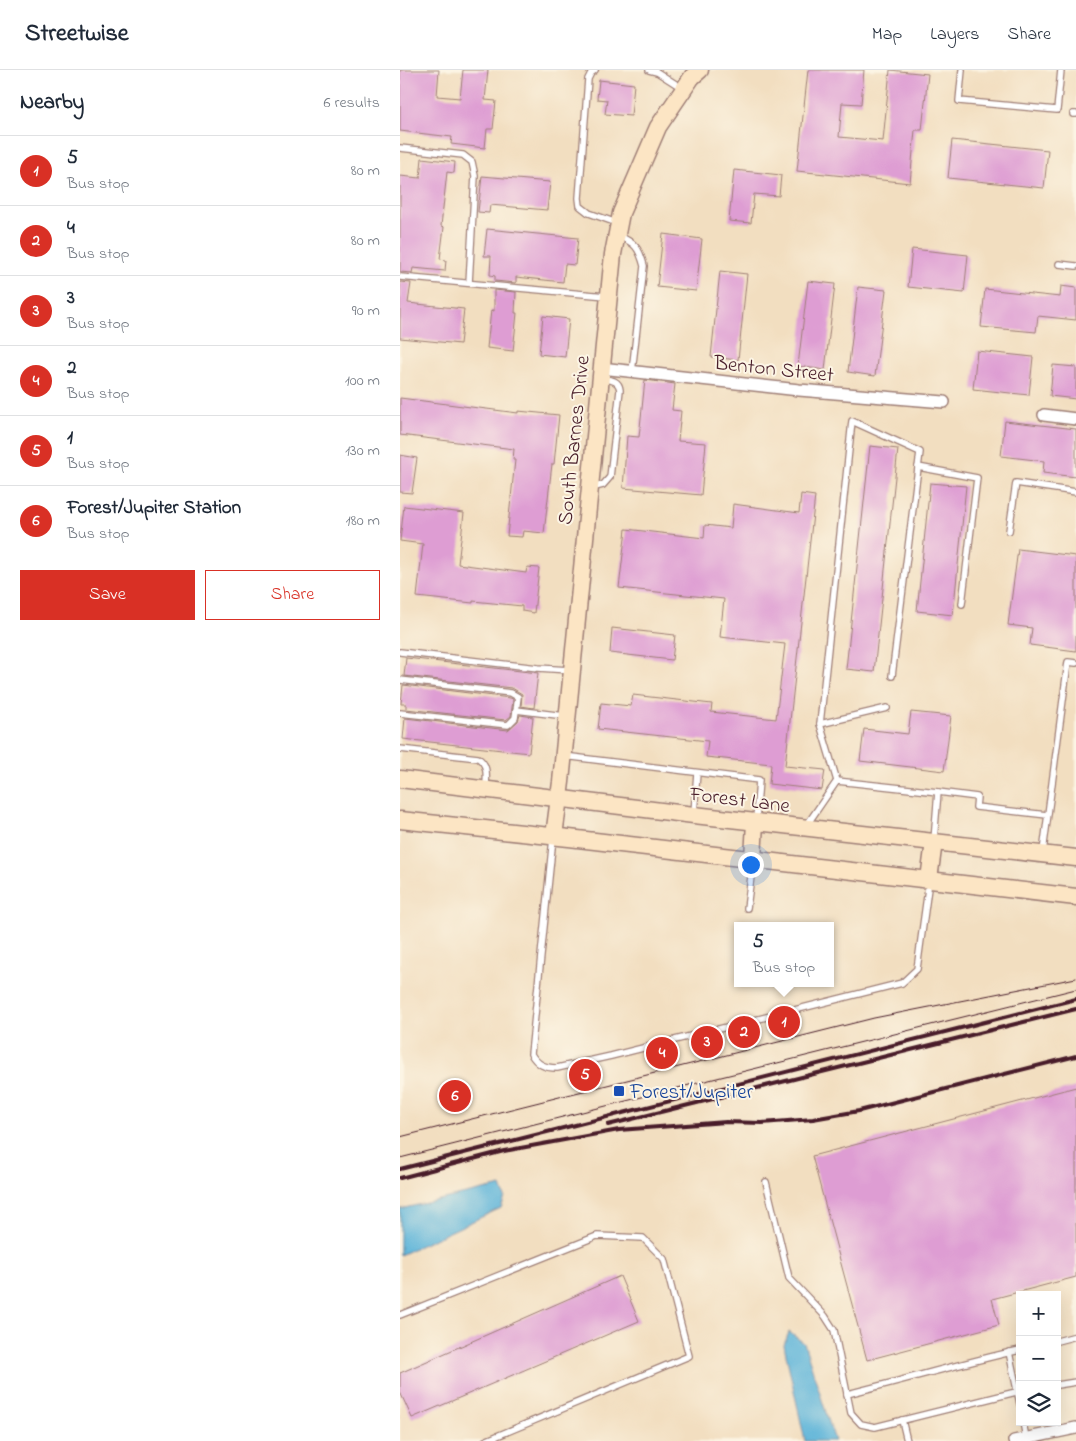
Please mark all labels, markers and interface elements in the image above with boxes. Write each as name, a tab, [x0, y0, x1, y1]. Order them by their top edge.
text: Streetwise	[25, 17, 129, 52]
text: Map	[872, 22, 902, 48]
text: Layers	[930, 22, 980, 48]
text: Share	[1008, 22, 1051, 48]
text: Nearby	[20, 88, 84, 118]
text: 6 results	[323, 91, 380, 115]
text: 5	[67, 145, 78, 172]
text: 1	[33, 159, 39, 183]
text: 80 m	[351, 159, 380, 183]
text: Bus stop	[67, 172, 130, 196]
text: 4	[67, 215, 75, 242]
text: 2	[32, 229, 40, 253]
text: 80 m	[351, 229, 380, 253]
text: Bus stop	[67, 242, 130, 266]
text: 3	[67, 285, 75, 312]
text: 3	[33, 299, 39, 323]
text: 90 m	[352, 299, 380, 323]
text: Bus stop	[67, 312, 130, 336]
street label: Benton Street	[711, 349, 835, 391]
street label: South Barnes Drive	[551, 353, 599, 526]
text: 2	[67, 355, 76, 382]
text: 4	[33, 369, 39, 393]
text: 100 m	[345, 369, 380, 393]
text: Bus stop	[67, 382, 130, 406]
text: 1	[67, 425, 73, 452]
text: 5	[31, 439, 41, 463]
text: 130 m	[345, 439, 380, 463]
text: Bus stop	[67, 452, 130, 476]
text: Forest/Jupiter Station	[67, 495, 241, 522]
text: 6	[32, 509, 40, 533]
text: 180 m	[346, 509, 380, 533]
text: Bus stop	[67, 522, 130, 546]
button: Save	[20, 570, 195, 620]
button: Share	[205, 570, 380, 620]
street label: Forest Lane	[687, 780, 792, 822]
your location	[738, 852, 764, 878]
popup	[734, 922, 834, 987]
text: 5	[753, 929, 764, 956]
text: Bus stop	[753, 956, 815, 980]
pin: 1	[768, 1003, 800, 1041]
pin: 2	[728, 1013, 760, 1051]
pin: 3	[691, 1023, 723, 1061]
pin: 4	[646, 1034, 678, 1072]
pin: 5	[569, 1056, 601, 1094]
pin: 6	[439, 1077, 471, 1115]
place label: Forest/Jupiter	[629, 1078, 754, 1108]
marker: Forest/Jupiter	[612, 1084, 626, 1098]
map controls	[1016, 1291, 1061, 1426]
button: +	[1016, 1291, 1061, 1336]
button: −	[1016, 1336, 1061, 1381]
button: layers	[1016, 1381, 1061, 1426]

